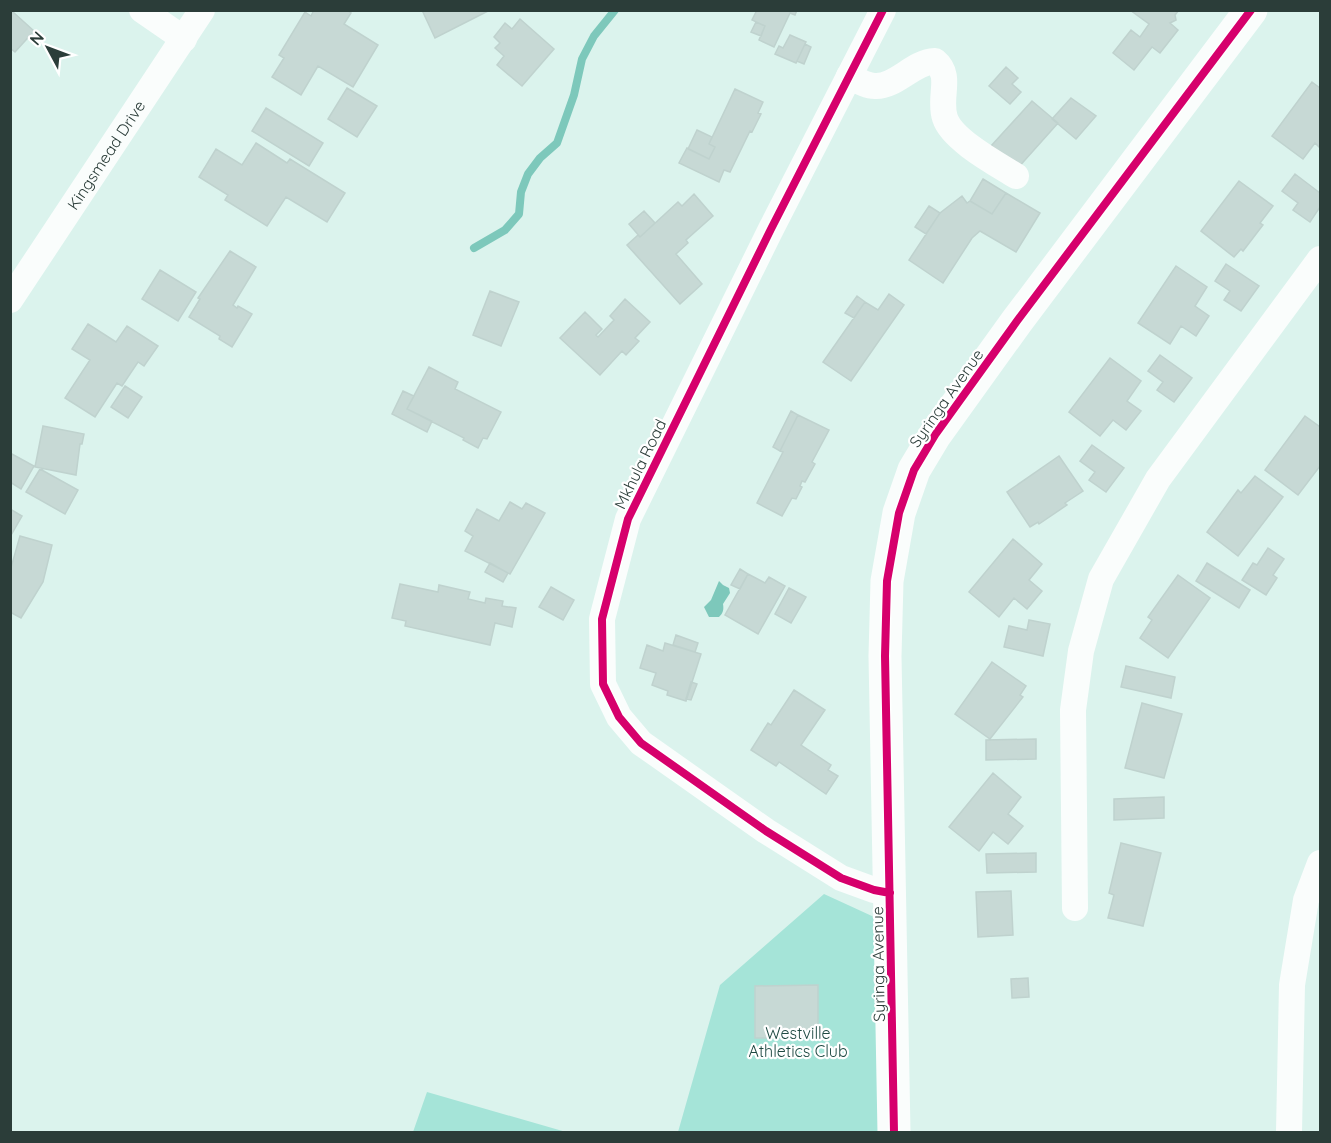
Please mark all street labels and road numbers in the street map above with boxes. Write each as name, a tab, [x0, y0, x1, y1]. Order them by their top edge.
street label: Kingsmead Drive	[63, 96, 149, 213]
street label: Syringa Avenue	[905, 345, 987, 451]
street label: Mkhula Road	[610, 416, 670, 512]
street label: Syringa Avenue	[867, 906, 889, 1022]

